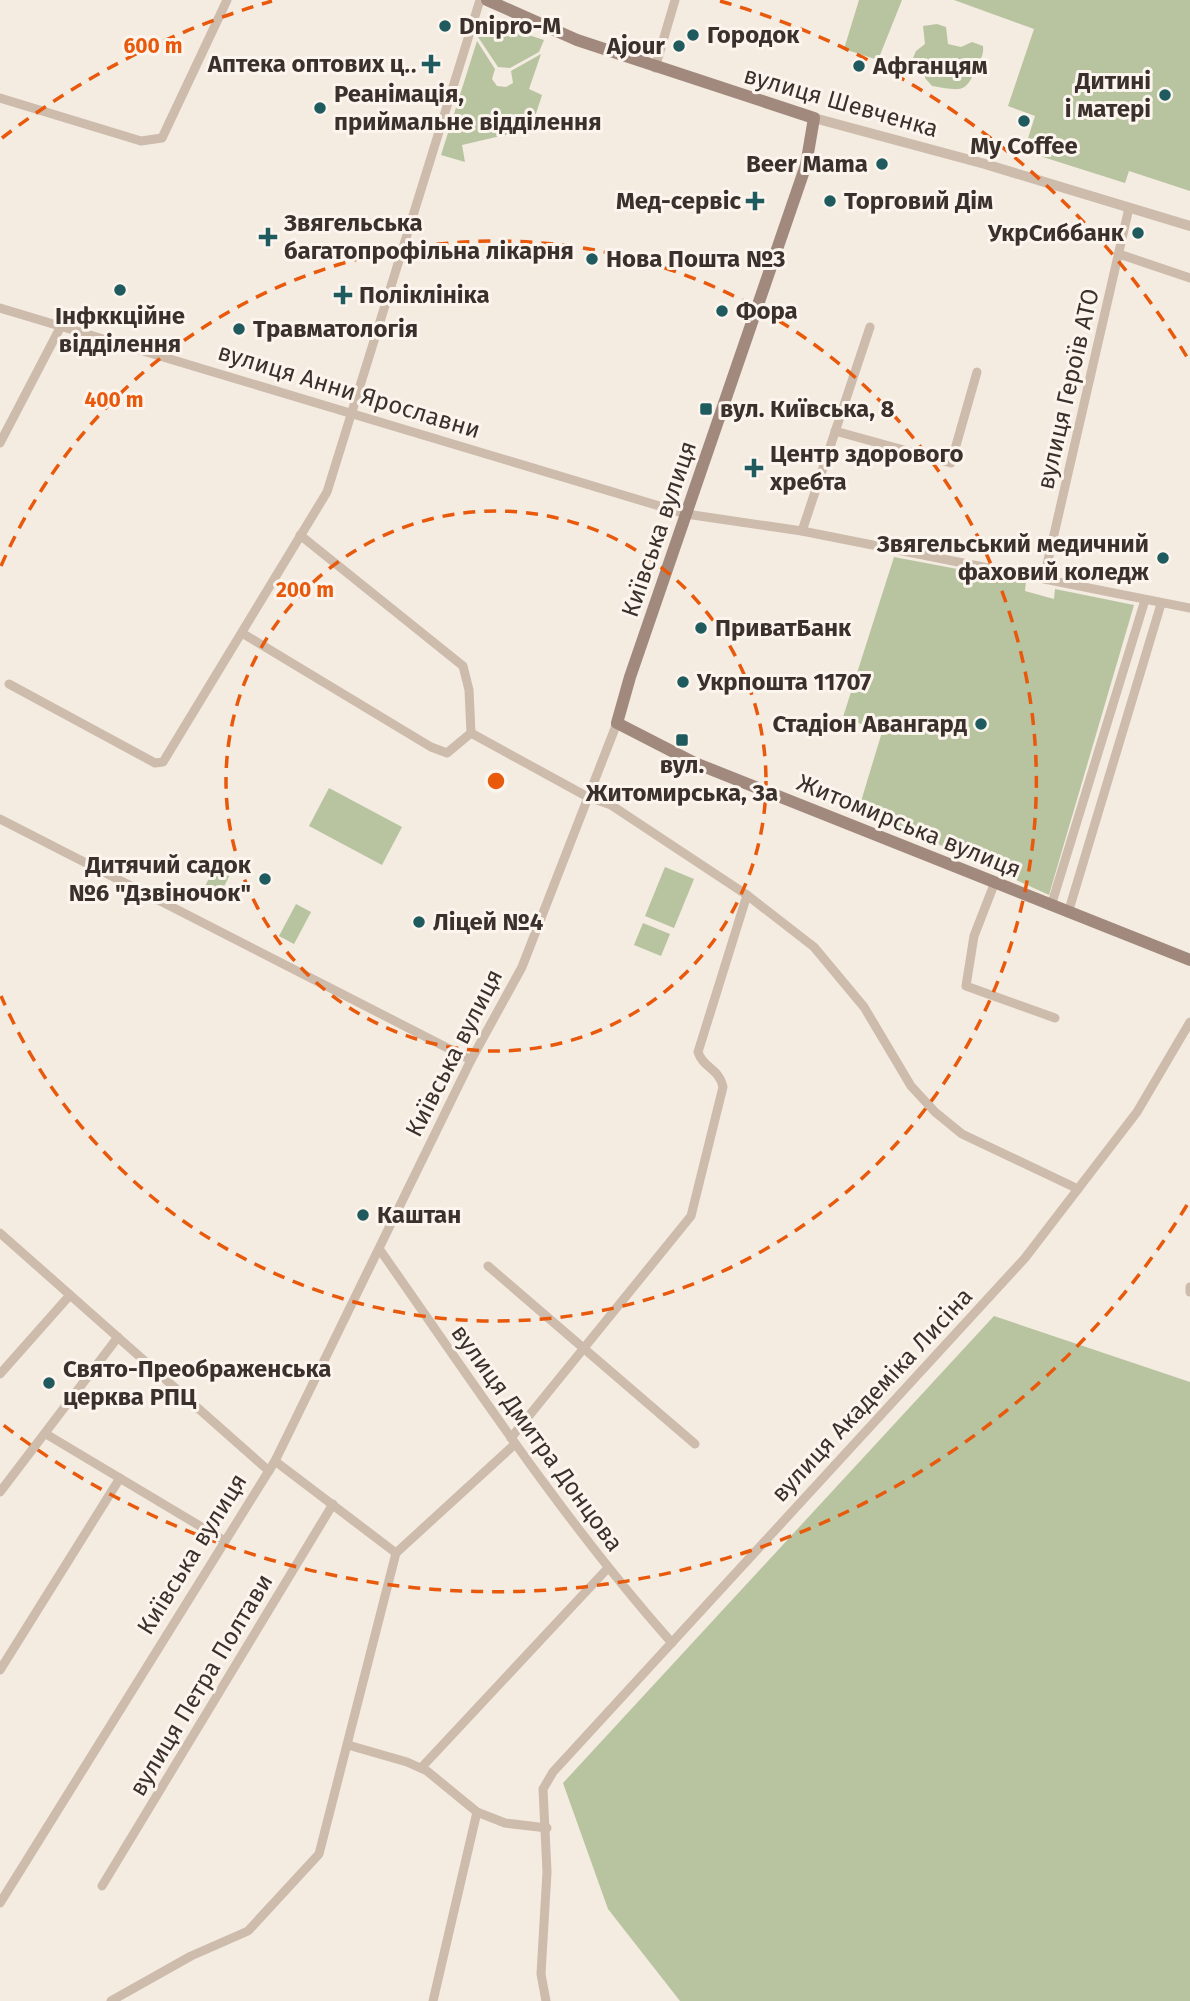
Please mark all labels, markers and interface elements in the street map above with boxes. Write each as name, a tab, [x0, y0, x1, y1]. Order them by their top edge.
place label: Dnipro-M	[459, 12, 561, 40]
marker: Dnipro-M	[437, 18, 453, 34]
place label: Городок	[707, 21, 800, 49]
marker: Городок	[685, 27, 701, 43]
place label: Ajour	[606, 32, 665, 60]
text: 600 m	[123, 33, 183, 59]
marker: Ajour	[671, 38, 687, 54]
place label: Аптека оптових ц‥	[207, 50, 417, 78]
place label: Афганцям	[872, 52, 988, 80]
marker: Аптека оптових ц‥	[423, 56, 439, 72]
marker: Афганцям	[851, 58, 867, 74]
street label: вулиця Шевченка	[741, 61, 941, 143]
place label: Дитині і матері	[1065, 67, 1151, 123]
place label: Реанімація, приймальне відділення	[334, 80, 602, 136]
marker: Дитині і матері	[1157, 87, 1173, 103]
marker: Реанімація, приймальне відділення	[312, 100, 328, 116]
marker: My Coffee	[1016, 113, 1032, 129]
place label: My Coffee	[970, 132, 1078, 160]
place label: Beer Mama	[746, 150, 868, 178]
marker: Beer Mama	[874, 156, 890, 172]
place label: Мед-сервіс	[616, 187, 741, 215]
place label: Торговий Дім	[844, 187, 993, 215]
marker: Мед-сервіс	[747, 193, 763, 209]
marker: Торговий Дім	[822, 193, 838, 209]
place label: Звягельська багатопрофільна лікарня	[283, 209, 574, 265]
place label: УкрСиббанк	[987, 219, 1125, 247]
marker: УкрСиббанк	[1130, 225, 1146, 241]
marker: Звягельська багатопрофільна лікарня	[258, 227, 278, 247]
place label: Нова Пошта №3	[606, 245, 786, 273]
marker: Нова Пошта №3	[584, 251, 600, 267]
place label: Поліклініка	[359, 281, 490, 309]
marker: Інфккційне відділення	[112, 282, 128, 298]
marker: Поліклініка	[333, 285, 353, 305]
street label: вулиця Героїв АТО	[1031, 286, 1105, 492]
place label: Фора	[736, 297, 798, 325]
place label: Інфккційне відділення	[55, 302, 185, 358]
marker: Фора	[714, 303, 730, 319]
place label: Травматологія	[253, 315, 418, 343]
marker: Травматологія	[231, 321, 247, 337]
street label: вулиця Анни Ярославни	[214, 338, 484, 444]
text: 400 m	[84, 387, 144, 413]
place label: вул. Київська, 8	[720, 395, 895, 423]
marker: вул. Київська, 8	[698, 401, 714, 417]
street label: Київська вулиця	[616, 437, 702, 621]
place label: Центр здорового хребта	[769, 440, 963, 496]
marker: Центр здорового хребта	[744, 458, 764, 478]
place label: Звягельський медичний фаховий коледж	[876, 530, 1150, 586]
marker: Звягельський медичний фаховий коледж	[1155, 550, 1171, 566]
text: 200 m	[276, 577, 334, 603]
place label: ПриватБанк	[715, 614, 852, 642]
marker: ПриватБанк	[693, 620, 709, 636]
place label: Укрпошта 11707	[696, 668, 871, 696]
marker: Укрпошта 11707	[675, 674, 691, 690]
place label: Стадіон Авангард	[772, 710, 968, 738]
marker: Стадіон Авангард	[973, 716, 989, 732]
marker: вул. Житомирська, 3а	[674, 732, 690, 748]
place label: вул. Житомирська, 3а	[585, 751, 778, 807]
street label: Житомирська вулиця	[793, 768, 1025, 884]
centre of rings	[484, 769, 508, 793]
place label: Дитячий садок №6 "Дзвіночок"	[69, 851, 252, 907]
marker: Дитячий садок №6 "Дзвіночок"	[257, 871, 273, 887]
place label: Ліцей №4	[433, 908, 544, 936]
marker: Ліцей №4	[411, 914, 427, 930]
street label: Київська вулиця	[400, 965, 508, 1141]
place label: Каштан	[377, 1201, 461, 1229]
marker: Каштан	[355, 1207, 371, 1223]
street label: вулиця Академіка Лисіна	[766, 1282, 978, 1508]
street label: вулиця Дмитра Донцова	[445, 1319, 629, 1557]
place label: Свято-Преображенська церква РПЦ	[63, 1355, 331, 1411]
marker: Свято-Преображенська церква РПЦ	[41, 1375, 57, 1391]
street label: Київська вулиця	[131, 1468, 253, 1640]
street label: вулиця Петра Полтави	[124, 1569, 278, 1801]

